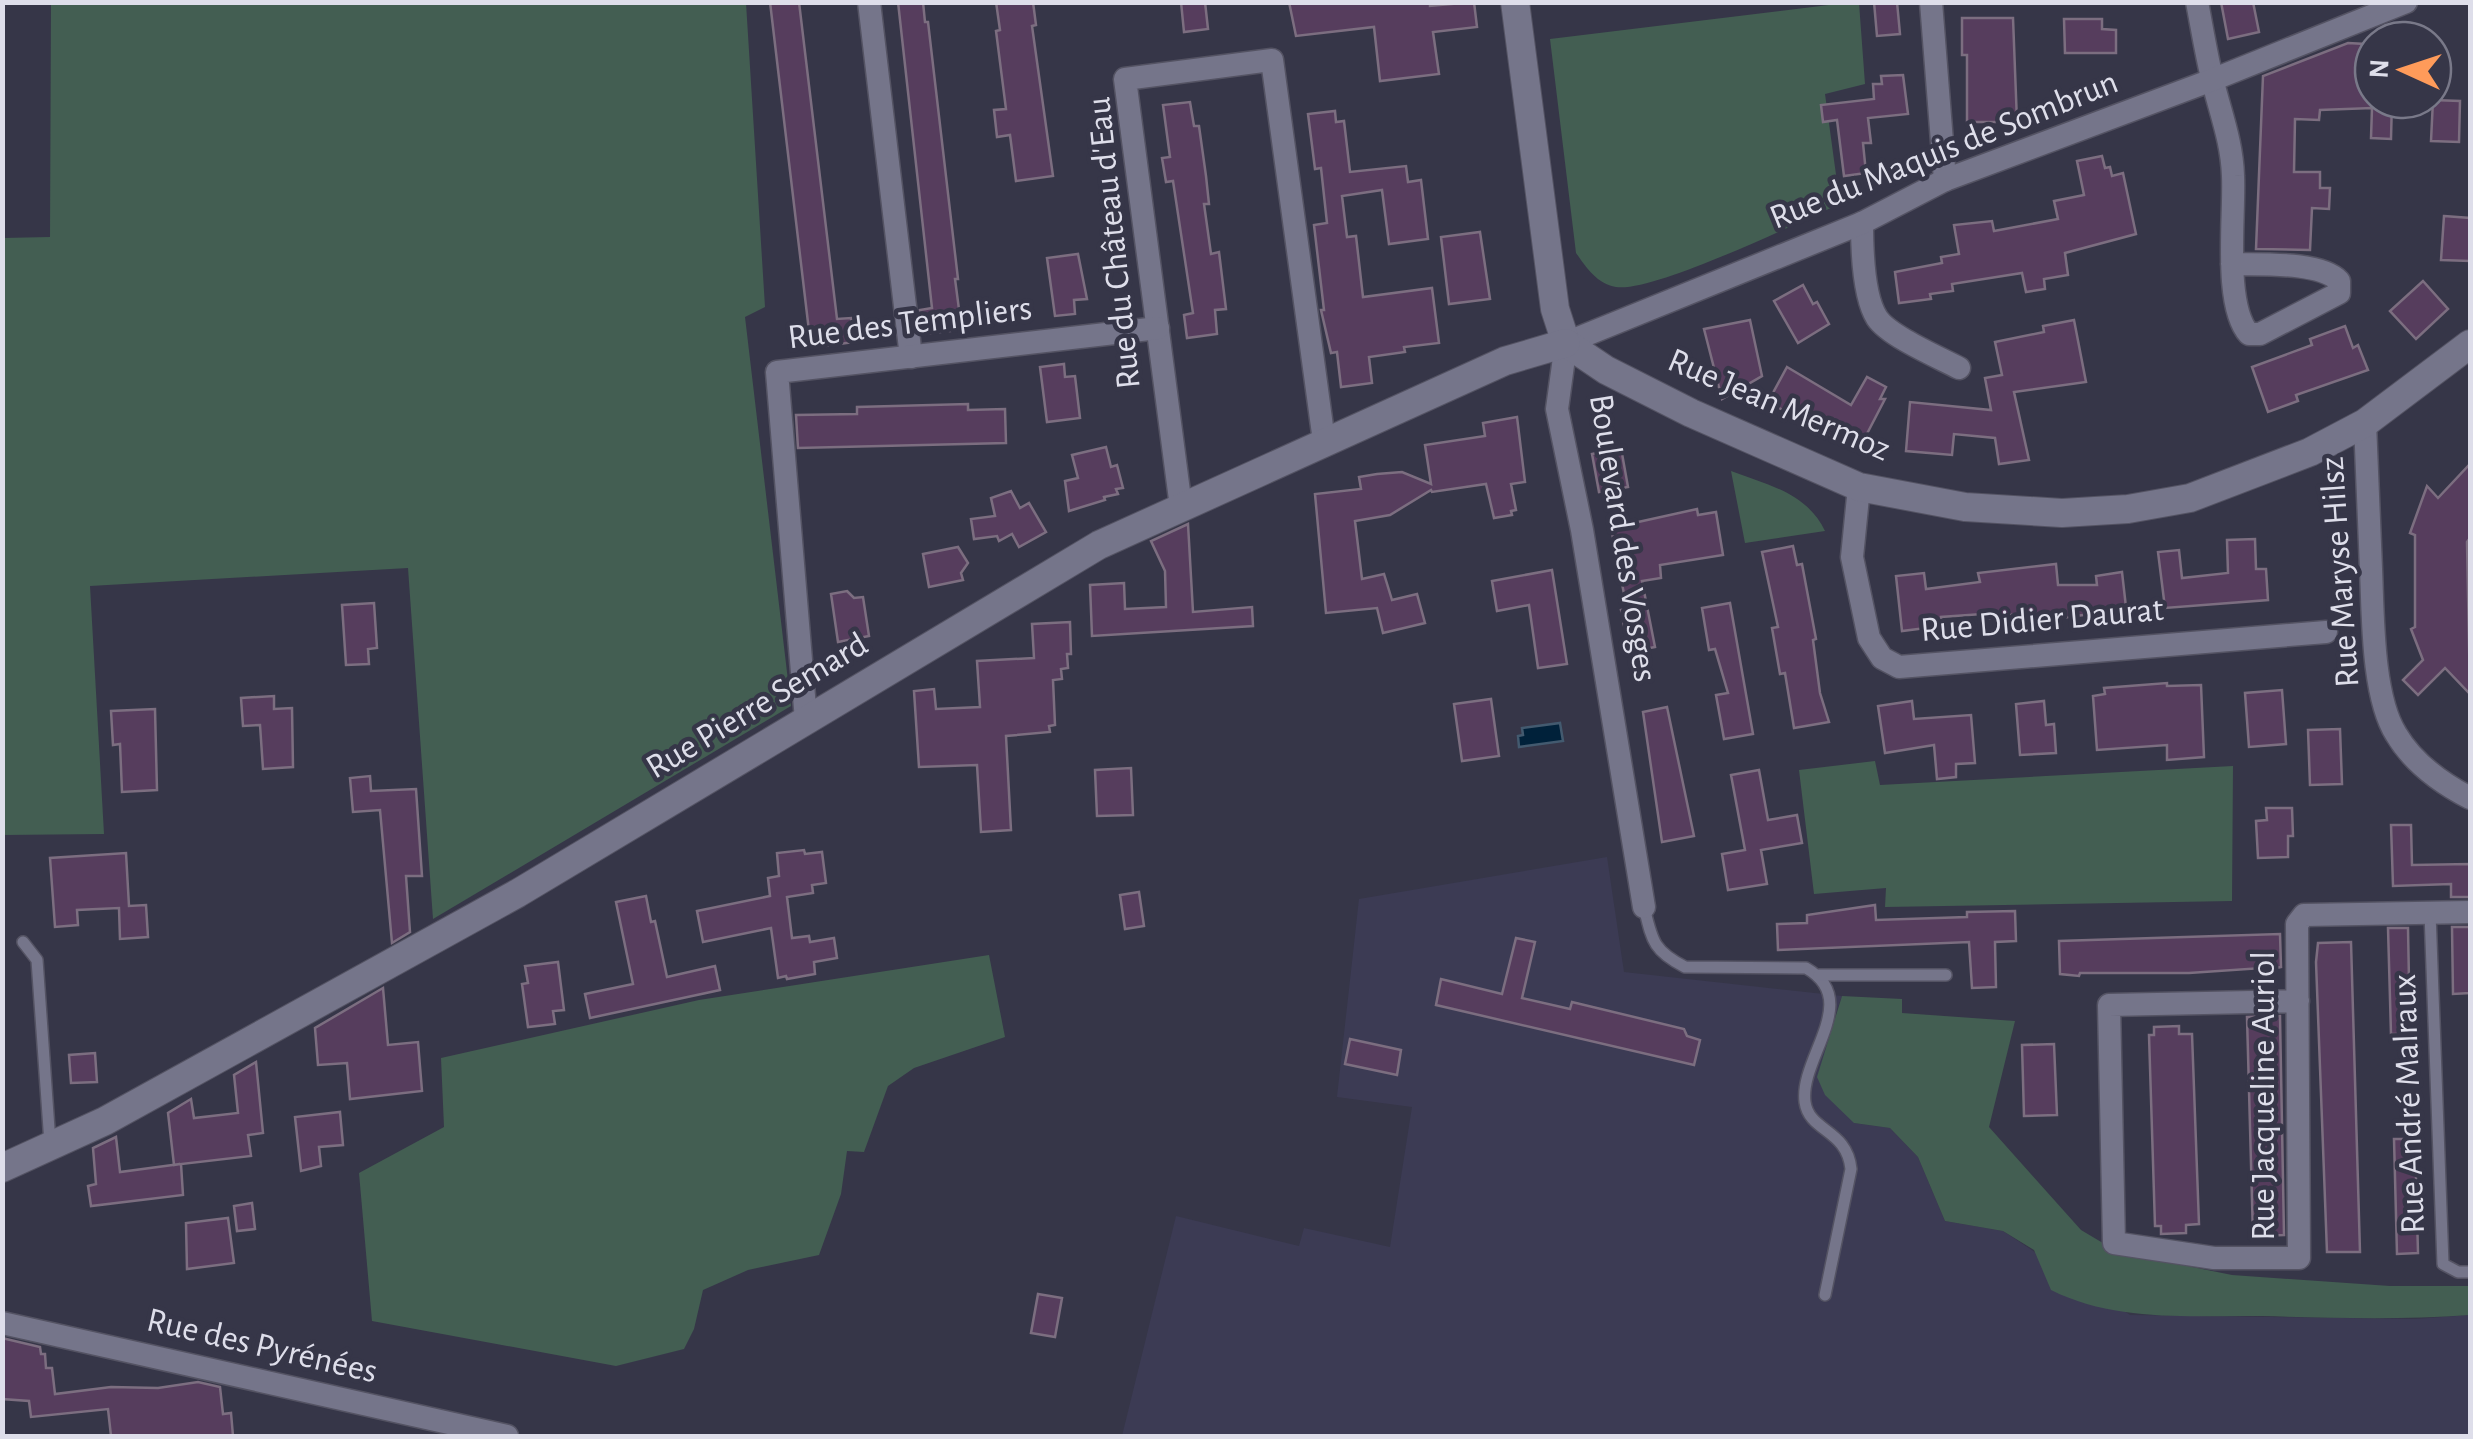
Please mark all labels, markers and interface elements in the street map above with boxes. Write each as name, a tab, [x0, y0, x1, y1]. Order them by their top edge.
north arrow	[2353, 20, 2453, 120]
text: N	[2366, 58, 2395, 79]
street label: Rue du Maquis de Sombrun	[1765, 64, 2123, 236]
street label: Rue du Château d'Eau	[1081, 95, 1147, 391]
street label: Rue des Templiers	[786, 291, 1034, 355]
street label: Rue Jean Mermoz	[1663, 342, 1895, 468]
street label: Boulevard des Vosges	[1583, 392, 1663, 684]
street label: Rue Maryse Hilsz	[2314, 455, 2366, 689]
street label: Rue Didier Daurat	[1919, 592, 2165, 648]
street label: Rue Pierre Semard	[640, 626, 874, 786]
street label: Rue Jacqueline Auriol	[2246, 951, 2281, 1241]
street label: Rue André Malraux	[2387, 973, 2431, 1235]
street label: Rue des Pyrénées	[143, 1302, 381, 1390]

